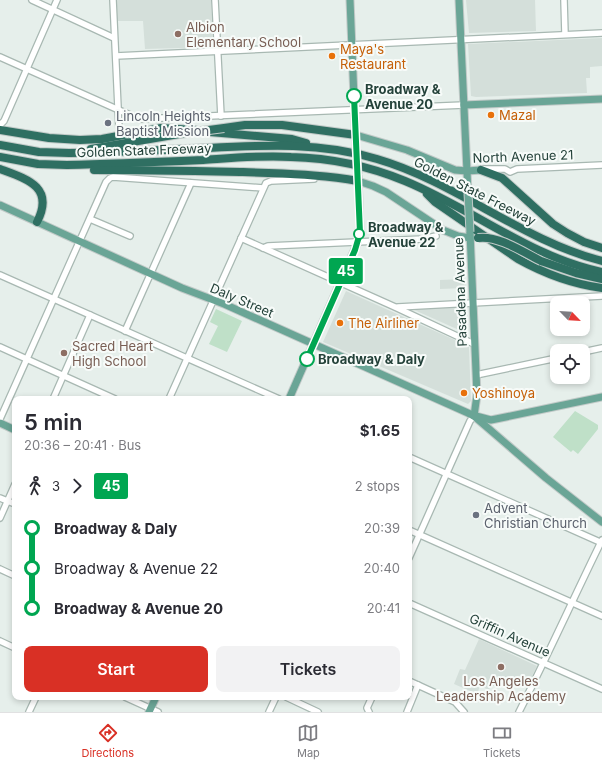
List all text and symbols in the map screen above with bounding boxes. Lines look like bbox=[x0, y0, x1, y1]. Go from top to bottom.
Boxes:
place label: Albion Elementary School bbox=[186, 19, 301, 50]
marker: Albion Elementary School bbox=[173, 29, 183, 39]
place label: Maya's Restaurant bbox=[340, 41, 406, 72]
marker: Maya's Restaurant bbox=[327, 51, 337, 61]
place label: Broadway & Avenue 20 bbox=[365, 81, 441, 112]
marker: Broadway & Avenue 20 bbox=[346, 88, 362, 104]
place label: Mazal bbox=[499, 107, 536, 123]
place label: Lincoln Heights Baptist Mission bbox=[116, 108, 211, 139]
marker: Mazal bbox=[486, 110, 496, 120]
marker: Lincoln Heights Baptist Mission bbox=[103, 118, 113, 128]
street label: Golden State Freeway bbox=[76, 140, 212, 160]
street label: North Avenue 21 bbox=[472, 146, 574, 166]
street label: Golden State Freeway bbox=[411, 153, 539, 229]
place label: Broadway & Avenue 22 bbox=[368, 219, 444, 250]
marker: Broadway & Avenue 22 bbox=[353, 228, 365, 240]
street label: Pasadena Avenue bbox=[450, 237, 470, 347]
line badge: 45 bbox=[328, 258, 364, 284]
text: 45 bbox=[337, 262, 355, 279]
street label: Daly Street bbox=[208, 279, 276, 321]
north arrow bbox=[550, 296, 590, 336]
map controls bbox=[550, 296, 590, 384]
place label: The Airliner bbox=[348, 315, 419, 331]
marker: The Airliner bbox=[335, 318, 345, 328]
place label: Sacred Heart High School bbox=[72, 338, 153, 369]
button: locate bbox=[550, 344, 590, 384]
marker: Sacred Heart High School bbox=[59, 348, 69, 358]
marker: Broadway & Daly bbox=[299, 351, 315, 367]
place label: Broadway & Daly bbox=[318, 351, 425, 367]
place label: Yoshinoya bbox=[472, 385, 535, 401]
marker: Yoshinoya bbox=[459, 388, 469, 398]
text: 5 min bbox=[24, 409, 82, 435]
text: $1.65 bbox=[360, 421, 400, 440]
text: 20:36 – 20:41 · Bus bbox=[24, 437, 141, 453]
icon: walk bbox=[24, 475, 46, 497]
icon: forward bbox=[66, 475, 88, 497]
text: 45 bbox=[102, 477, 120, 494]
text: 3 bbox=[52, 478, 60, 494]
text: 2 stops bbox=[355, 478, 400, 494]
place label: Advent Christian Church bbox=[484, 500, 587, 531]
marker: Advent Christian Church bbox=[471, 510, 481, 520]
text: Broadway & Daly bbox=[54, 519, 177, 538]
text: 20:39 bbox=[364, 520, 400, 536]
text: Broadway & Avenue 22 bbox=[54, 559, 218, 578]
text: 20:40 bbox=[364, 560, 400, 576]
text: Broadway & Avenue 20 bbox=[54, 599, 223, 618]
text: 20:41 bbox=[367, 600, 400, 616]
street label: Griffin Avenue bbox=[467, 610, 553, 660]
button: Start bbox=[24, 646, 208, 692]
button: Tickets bbox=[216, 646, 400, 692]
marker: Los Angeles Leadership Academy bbox=[496, 662, 506, 672]
place label: Los Angeles Leadership Academy bbox=[436, 673, 566, 704]
tab: Directions bbox=[82, 722, 134, 760]
tab: Map bbox=[297, 722, 320, 760]
tab: Tickets bbox=[483, 722, 520, 760]

